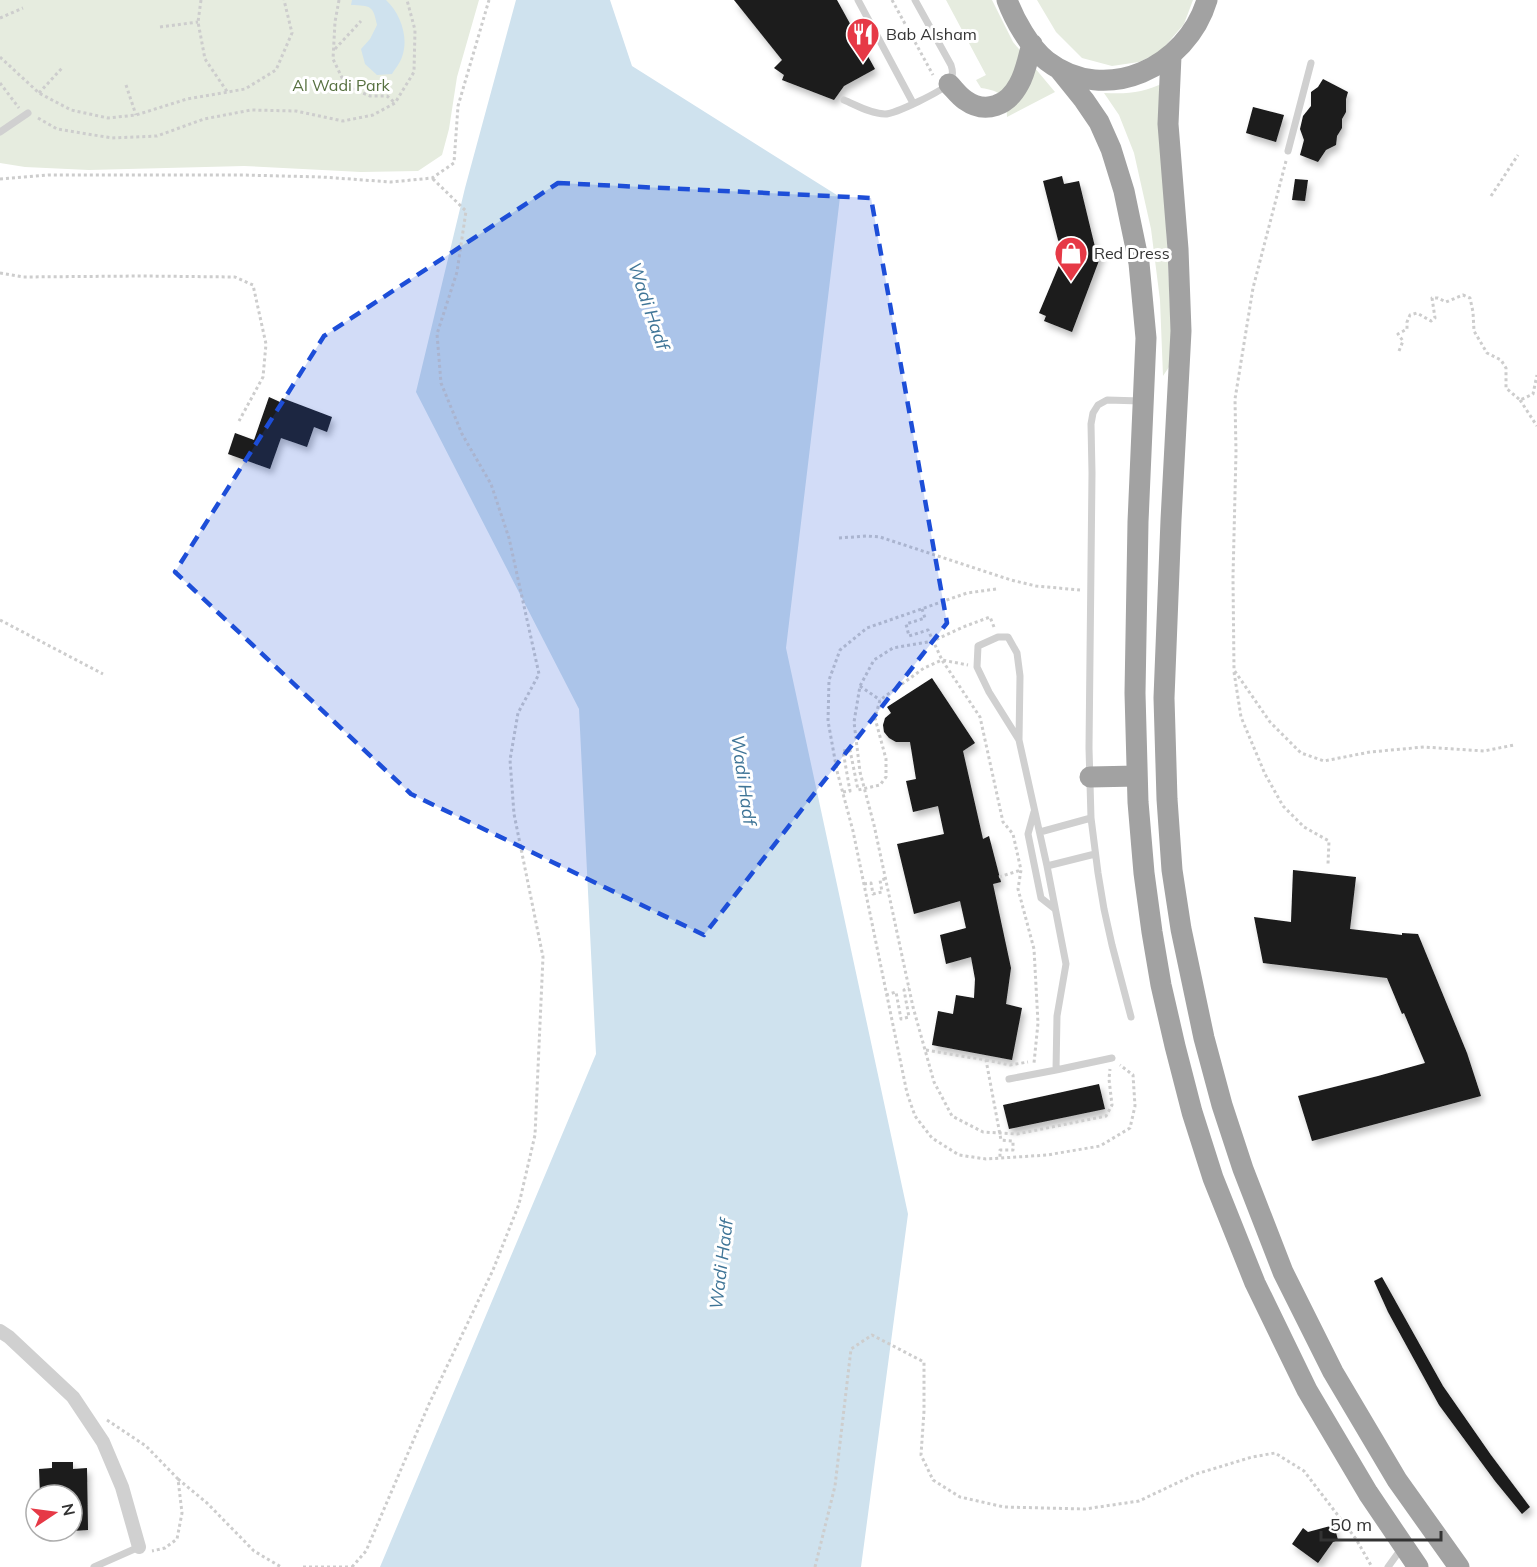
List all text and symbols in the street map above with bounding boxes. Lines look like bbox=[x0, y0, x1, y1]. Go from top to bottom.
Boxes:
restaurant icon: Bab Alsham bbox=[845, 16, 881, 63]
place label: Bab Alsham bbox=[886, 24, 977, 44]
park label: Al Wadi Park bbox=[292, 75, 390, 95]
shop icon: Red Dress bbox=[1053, 235, 1089, 282]
place label: Red Dress bbox=[1094, 243, 1170, 263]
water label: Wadi Hadf bbox=[623, 259, 675, 355]
water label: Wadi Hadf bbox=[726, 733, 762, 829]
water label: Wadi Hadf bbox=[704, 1216, 738, 1311]
north arrow bbox=[24, 1483, 84, 1543]
text: N bbox=[58, 1501, 80, 1518]
scale bar bbox=[1321, 1504, 1441, 1542]
text: 50 m bbox=[1330, 1513, 1372, 1536]

